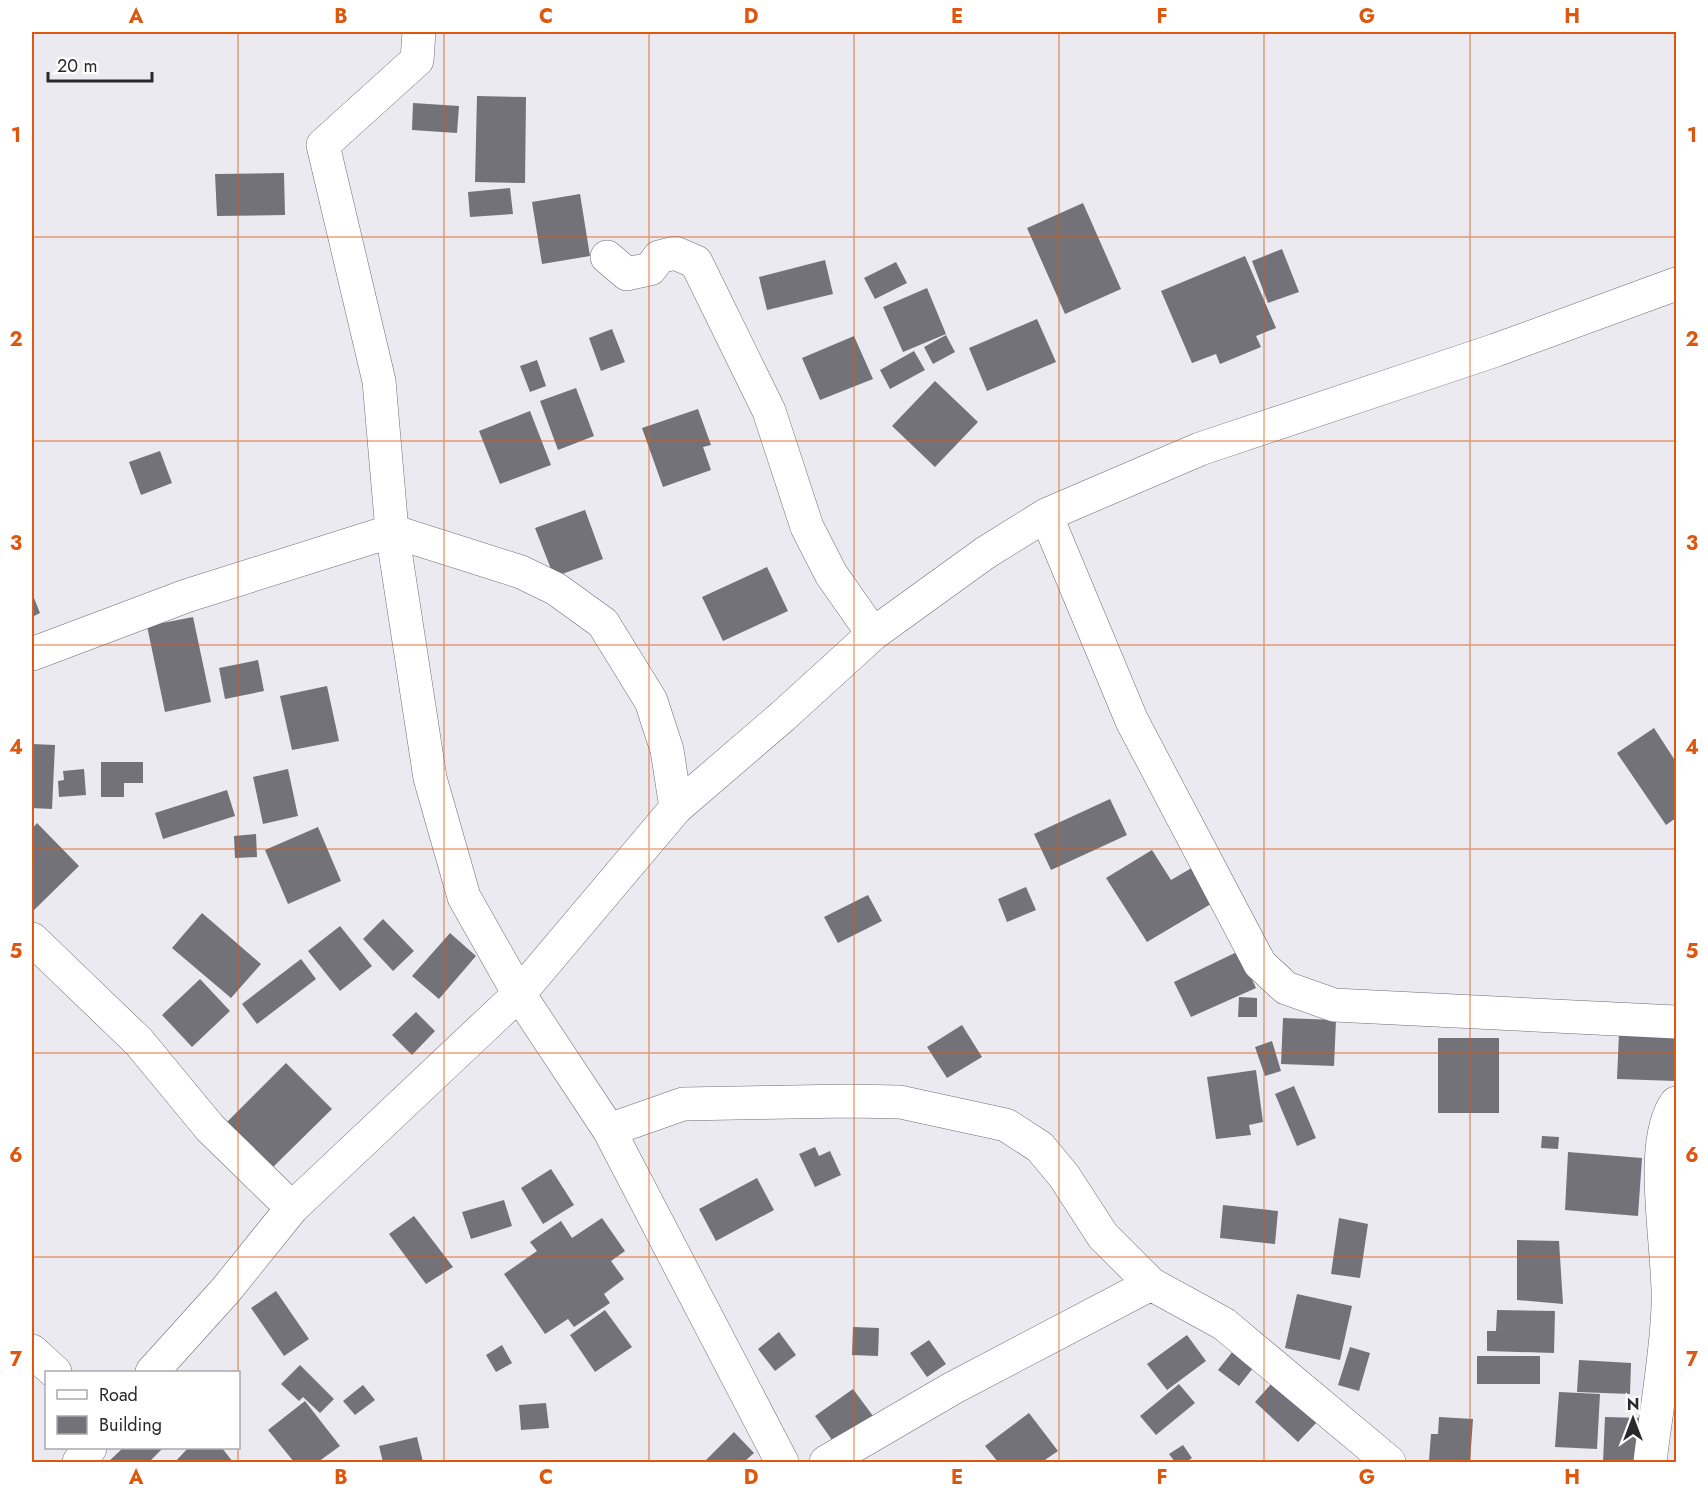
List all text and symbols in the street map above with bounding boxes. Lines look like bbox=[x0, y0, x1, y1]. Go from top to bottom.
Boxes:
text: A bbox=[128, 2, 144, 31]
text: B bbox=[334, 2, 348, 31]
text: C bbox=[539, 2, 553, 31]
text: D bbox=[744, 2, 758, 31]
text: E bbox=[951, 2, 963, 31]
text: F bbox=[1156, 2, 1168, 31]
text: G bbox=[1359, 2, 1375, 31]
text: H bbox=[1564, 2, 1580, 31]
scale bar bbox=[48, 45, 152, 83]
text: 20 m bbox=[57, 53, 97, 79]
text: 1 bbox=[11, 121, 21, 150]
text: 1 bbox=[1687, 121, 1697, 150]
text: 2 bbox=[9, 325, 23, 354]
text: 2 bbox=[1685, 325, 1699, 354]
text: 3 bbox=[10, 529, 22, 558]
text: 3 bbox=[1686, 529, 1698, 558]
text: 4 bbox=[9, 733, 23, 762]
text: 4 bbox=[1685, 733, 1699, 762]
text: 5 bbox=[10, 937, 23, 966]
text: 5 bbox=[1686, 937, 1699, 966]
text: 6 bbox=[9, 1141, 23, 1170]
text: 6 bbox=[1685, 1141, 1699, 1170]
text: 7 bbox=[10, 1345, 23, 1374]
text: 7 bbox=[1686, 1345, 1699, 1374]
legend bbox=[45, 1371, 240, 1449]
text: Road bbox=[99, 1382, 138, 1408]
north arrow bbox=[1603, 1389, 1663, 1449]
text: N bbox=[1627, 1393, 1639, 1416]
text: Building bbox=[99, 1412, 162, 1438]
text: A bbox=[128, 1463, 144, 1492]
text: B bbox=[334, 1463, 348, 1492]
text: C bbox=[539, 1463, 553, 1492]
text: D bbox=[744, 1463, 758, 1492]
text: E bbox=[951, 1463, 963, 1492]
text: F bbox=[1156, 1463, 1168, 1492]
text: G bbox=[1359, 1463, 1375, 1492]
text: H bbox=[1564, 1463, 1580, 1492]

